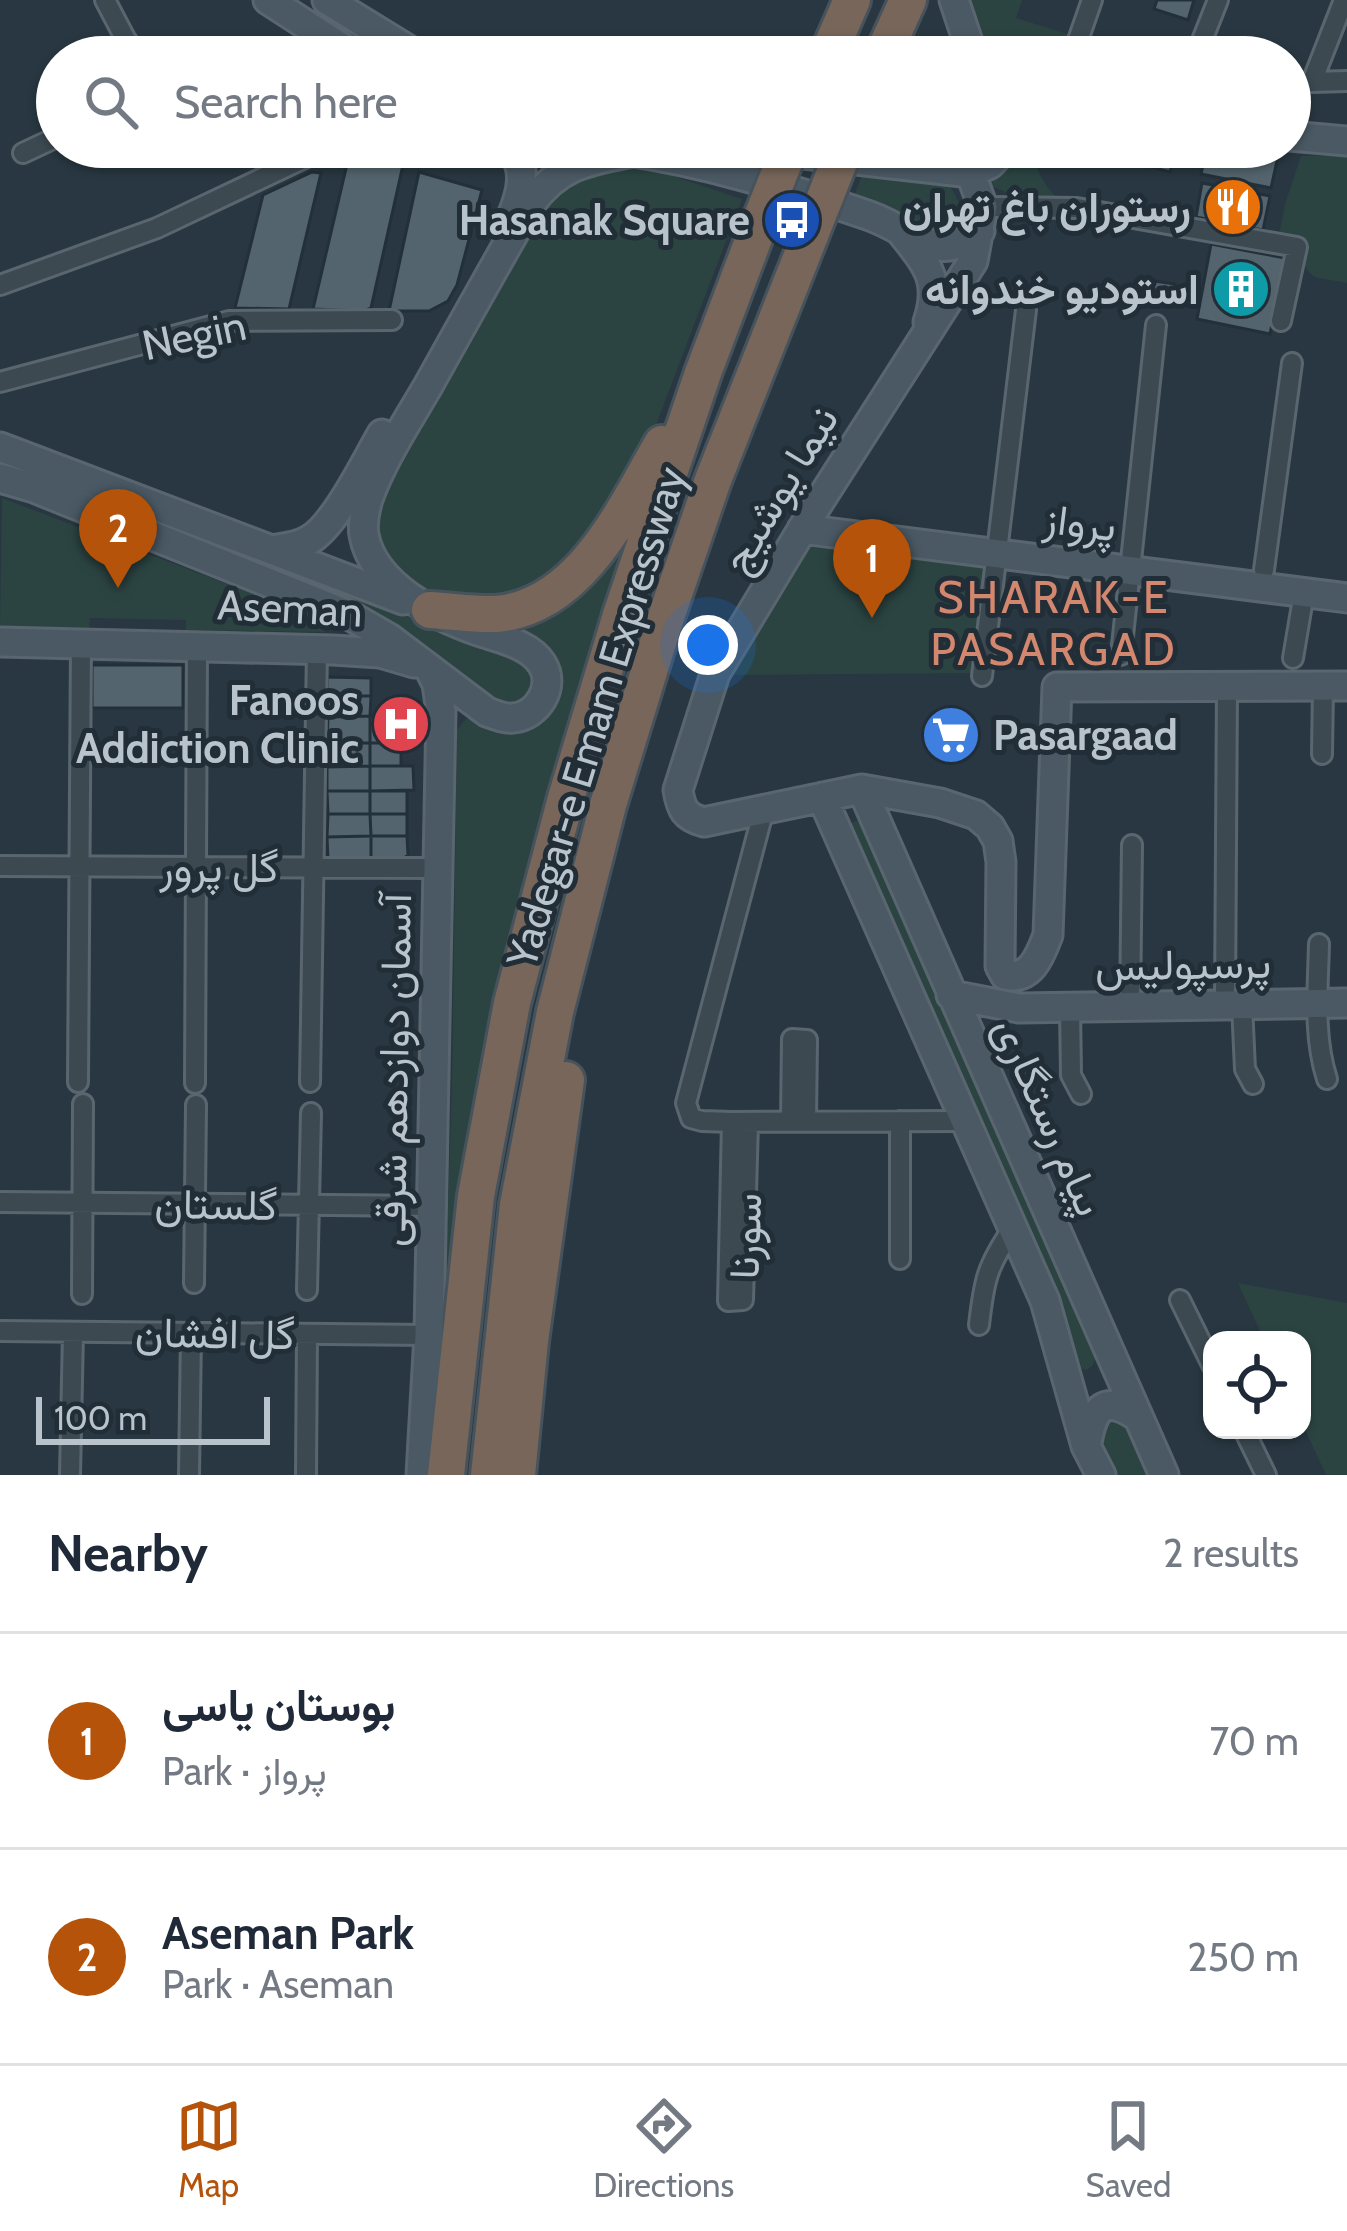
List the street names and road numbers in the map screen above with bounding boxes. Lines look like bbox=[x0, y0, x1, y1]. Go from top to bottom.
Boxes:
street label: Negin bbox=[137, 299, 251, 371]
street label: نیما یوشیج bbox=[709, 396, 852, 583]
street label: Yadegar-e Emam Expressway bbox=[495, 460, 697, 975]
street label: پرواز bbox=[1039, 492, 1119, 555]
street label: Aseman bbox=[216, 578, 364, 638]
street label: گل پرور bbox=[158, 841, 279, 896]
street label: آسمان دوازدهم شرقی bbox=[364, 889, 424, 1247]
street label: پرسپولیس bbox=[1095, 936, 1272, 995]
street label: پیام رستگاری bbox=[980, 1009, 1117, 1225]
street label: گلستان bbox=[154, 1177, 278, 1231]
street label: سورنا bbox=[718, 1192, 773, 1280]
street label: گل افشان bbox=[135, 1306, 295, 1360]

